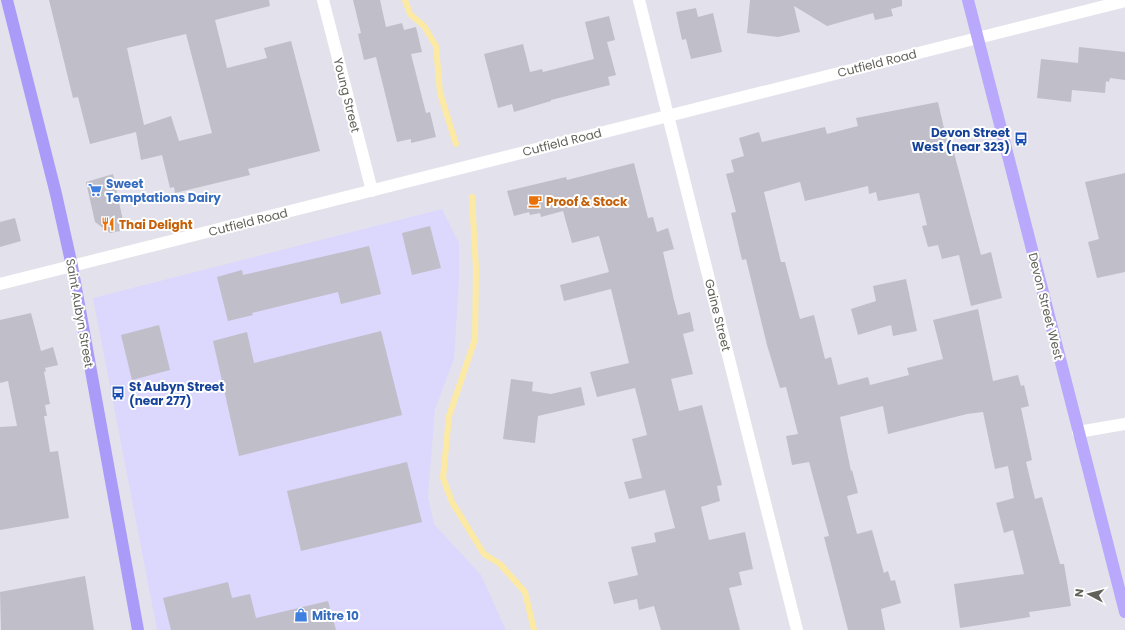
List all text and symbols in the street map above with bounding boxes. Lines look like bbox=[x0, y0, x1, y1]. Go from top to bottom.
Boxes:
street label: Cutfield Road bbox=[836, 45, 918, 81]
street label: Young Street bbox=[329, 56, 365, 134]
street label: Cutfield Road bbox=[521, 124, 603, 160]
place label: Devon Street West (near 323) bbox=[912, 124, 1010, 155]
bus stop icon: Devon Street West (near 323) bbox=[1013, 131, 1029, 147]
place label: Sweet Temptations Dairy bbox=[106, 175, 221, 206]
supermarket icon: Sweet Temptations Dairy bbox=[87, 182, 103, 198]
cafe icon: Proof & Stock bbox=[527, 193, 543, 209]
place label: Proof & Stock bbox=[546, 193, 628, 210]
street label: Cutfield Road bbox=[207, 204, 289, 240]
restaurant icon: Thai Delight bbox=[100, 216, 116, 232]
place label: Thai Delight bbox=[119, 216, 193, 233]
street label: Devon Street West bbox=[1025, 251, 1067, 361]
street label: Saint Aubyn Street bbox=[62, 257, 98, 369]
street label: Gaine Street bbox=[701, 277, 735, 353]
place label: St Aubyn Street (near 277) bbox=[129, 378, 224, 409]
bus stop icon: St Aubyn Street (near 277) bbox=[110, 385, 126, 401]
north arrow bbox=[1069, 574, 1109, 614]
text: N bbox=[1071, 588, 1088, 598]
shop icon: Mitre 10 bbox=[293, 607, 309, 623]
place label: Mitre 10 bbox=[312, 607, 359, 624]

